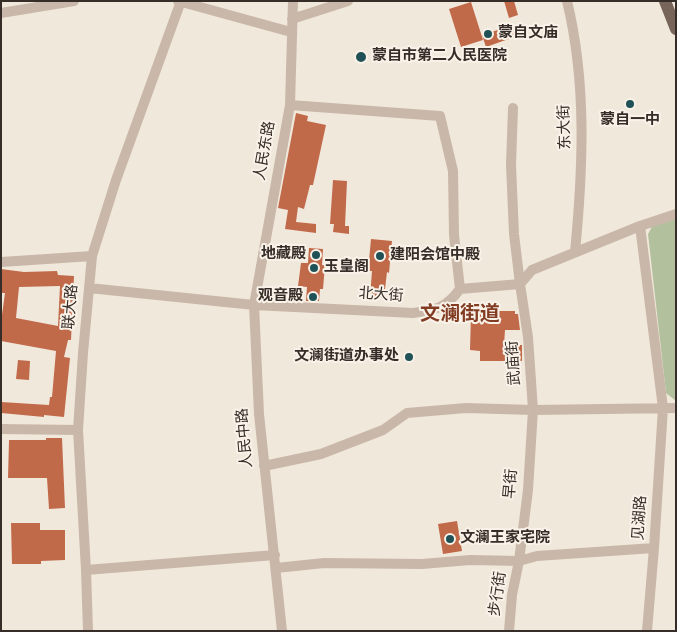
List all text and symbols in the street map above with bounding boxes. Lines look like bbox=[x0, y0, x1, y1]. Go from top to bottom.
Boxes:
place label: 蒙自文庙 bbox=[498, 25, 558, 43]
marker: 蒙自文庙 bbox=[482, 28, 494, 40]
place label: 蒙自市第二人民医院 bbox=[372, 48, 507, 66]
marker: 蒙自市第二人民医院 bbox=[354, 50, 368, 64]
marker: 蒙自一中 bbox=[624, 98, 636, 110]
street label: 东大街 bbox=[556, 104, 576, 150]
place label: 蒙自一中 bbox=[600, 112, 660, 130]
street label: 人民东路 bbox=[252, 120, 280, 182]
place label: 地藏殿 bbox=[261, 246, 306, 264]
place label: 建阳会馆中殿 bbox=[390, 247, 480, 265]
marker: 地藏殿 bbox=[310, 249, 322, 261]
marker: 建阳会馆中殿 bbox=[374, 250, 386, 262]
place label: 玉皇阁 bbox=[324, 259, 369, 277]
marker: 玉皇阁 bbox=[308, 262, 320, 274]
street label: 联大路 bbox=[61, 284, 83, 330]
street label: 北大街 bbox=[358, 285, 404, 307]
place label: 观音殿 bbox=[258, 288, 303, 306]
marker: 观音殿 bbox=[307, 291, 319, 303]
district label: 文澜街道 bbox=[420, 304, 500, 328]
street label: 武庙街 bbox=[504, 340, 526, 386]
place label: 文澜街道办事处 bbox=[294, 348, 399, 366]
marker: 文澜街道办事处 bbox=[403, 351, 415, 363]
street label: 人民中路 bbox=[234, 407, 258, 469]
street label: 早街 bbox=[502, 468, 522, 500]
street label: 见湖路 bbox=[630, 495, 652, 541]
place label: 文澜王家宅院 bbox=[460, 530, 550, 548]
marker: 文澜王家宅院 bbox=[444, 533, 456, 545]
street label: 步行街 bbox=[487, 570, 511, 618]

